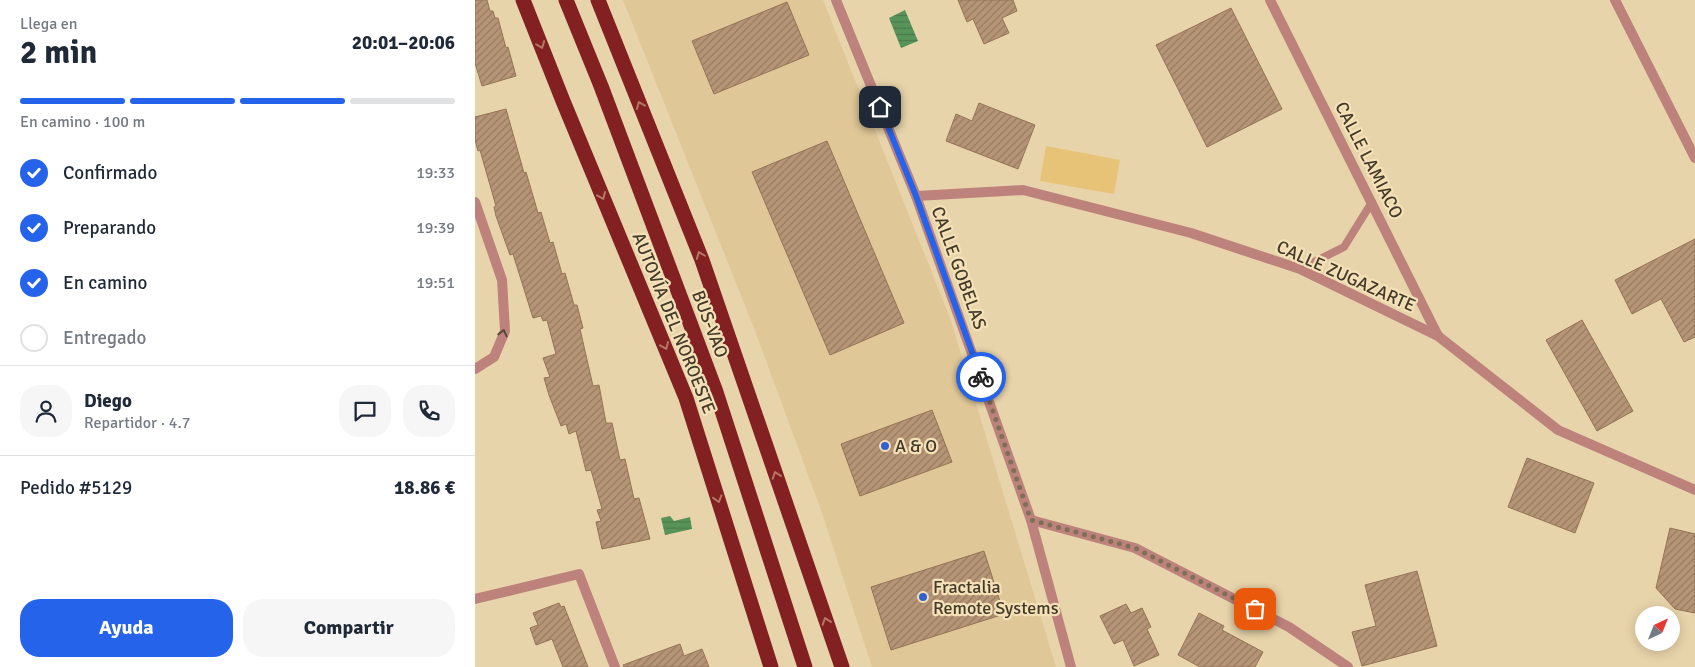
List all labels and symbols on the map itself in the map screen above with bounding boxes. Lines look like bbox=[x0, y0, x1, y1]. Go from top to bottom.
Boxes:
one-way arrow bbox=[535, 41, 545, 49]
pin bbox=[859, 86, 901, 128]
street label: CALLE LAMIACO bbox=[1330, 98, 1408, 222]
one-way arrow bbox=[636, 101, 646, 109]
one-way arrow bbox=[596, 191, 607, 200]
street label: CALLE GOBELAS bbox=[927, 204, 991, 332]
street label: AUTOVÍA DEL NOROESTE bbox=[628, 229, 720, 417]
street label: CALLE ZUGAZARTE bbox=[1273, 235, 1419, 317]
one-way arrow bbox=[696, 252, 706, 260]
street label: BUS-VAO bbox=[687, 287, 733, 361]
one-way arrow bbox=[497, 329, 508, 337]
one-way arrow bbox=[658, 341, 669, 350]
courier bbox=[956, 352, 1006, 402]
place label: A & O bbox=[895, 435, 937, 457]
marker: A & O bbox=[879, 440, 891, 452]
one-way arrow bbox=[772, 471, 782, 480]
one-way arrow bbox=[713, 495, 723, 503]
place label: Fractalia Remote Systems bbox=[933, 576, 1059, 619]
pin bbox=[1234, 588, 1276, 630]
marker: Fractalia Remote Systems bbox=[917, 591, 929, 603]
north arrow bbox=[1635, 606, 1680, 651]
one-way arrow bbox=[822, 617, 832, 626]

